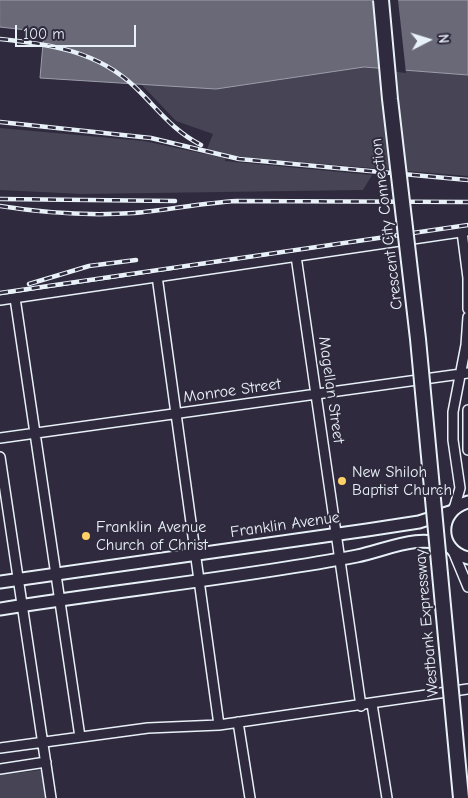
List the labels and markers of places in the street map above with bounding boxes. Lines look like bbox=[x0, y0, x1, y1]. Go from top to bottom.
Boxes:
place label: New Shiloh Baptist Church bbox=[352, 462, 452, 500]
marker: New Shiloh Baptist Church bbox=[336, 475, 348, 487]
place label: Franklin Avenue Church of Christ bbox=[96, 517, 208, 555]
marker: Franklin Avenue Church of Christ bbox=[80, 530, 92, 542]

